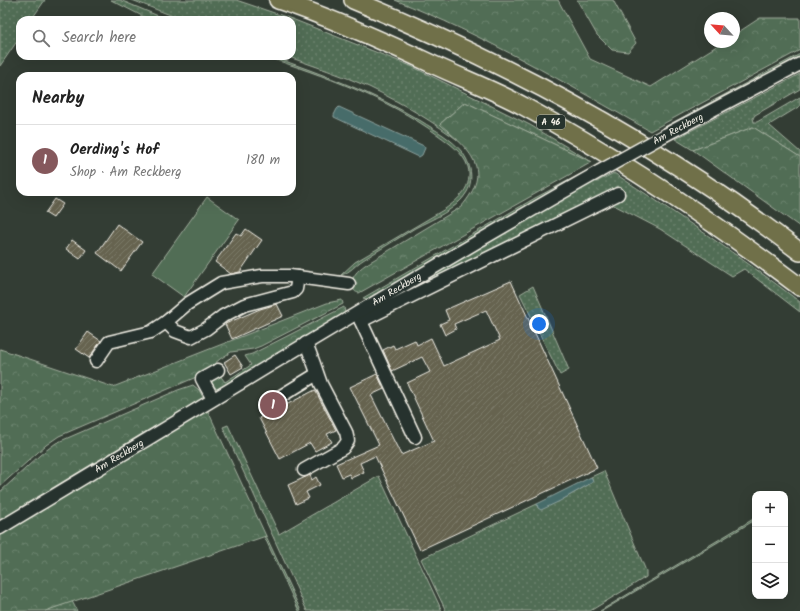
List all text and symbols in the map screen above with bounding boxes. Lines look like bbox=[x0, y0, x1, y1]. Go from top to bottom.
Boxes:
north arrow bbox=[704, 12, 740, 48]
search box bbox=[16, 16, 296, 60]
text: Search here bbox=[62, 26, 136, 50]
icon: search bbox=[30, 27, 52, 49]
text: Nearby bbox=[32, 85, 84, 112]
street label: Am Reckberg bbox=[650, 109, 706, 149]
road number: A 46 bbox=[537, 115, 565, 129]
text: Oerding's Hof bbox=[70, 138, 159, 162]
text: 1 bbox=[43, 150, 47, 171]
text: 180 m bbox=[246, 150, 280, 171]
text: Shop · Am Reckberg bbox=[70, 162, 181, 183]
street label: Am Reckberg bbox=[369, 268, 425, 310]
your location bbox=[529, 314, 549, 334]
pin: 1 bbox=[260, 390, 286, 420]
street label: Am Reckberg bbox=[91, 435, 147, 477]
map controls bbox=[752, 491, 788, 599]
button: + bbox=[752, 491, 788, 527]
button: − bbox=[752, 527, 788, 563]
button: layers bbox=[752, 563, 788, 599]

